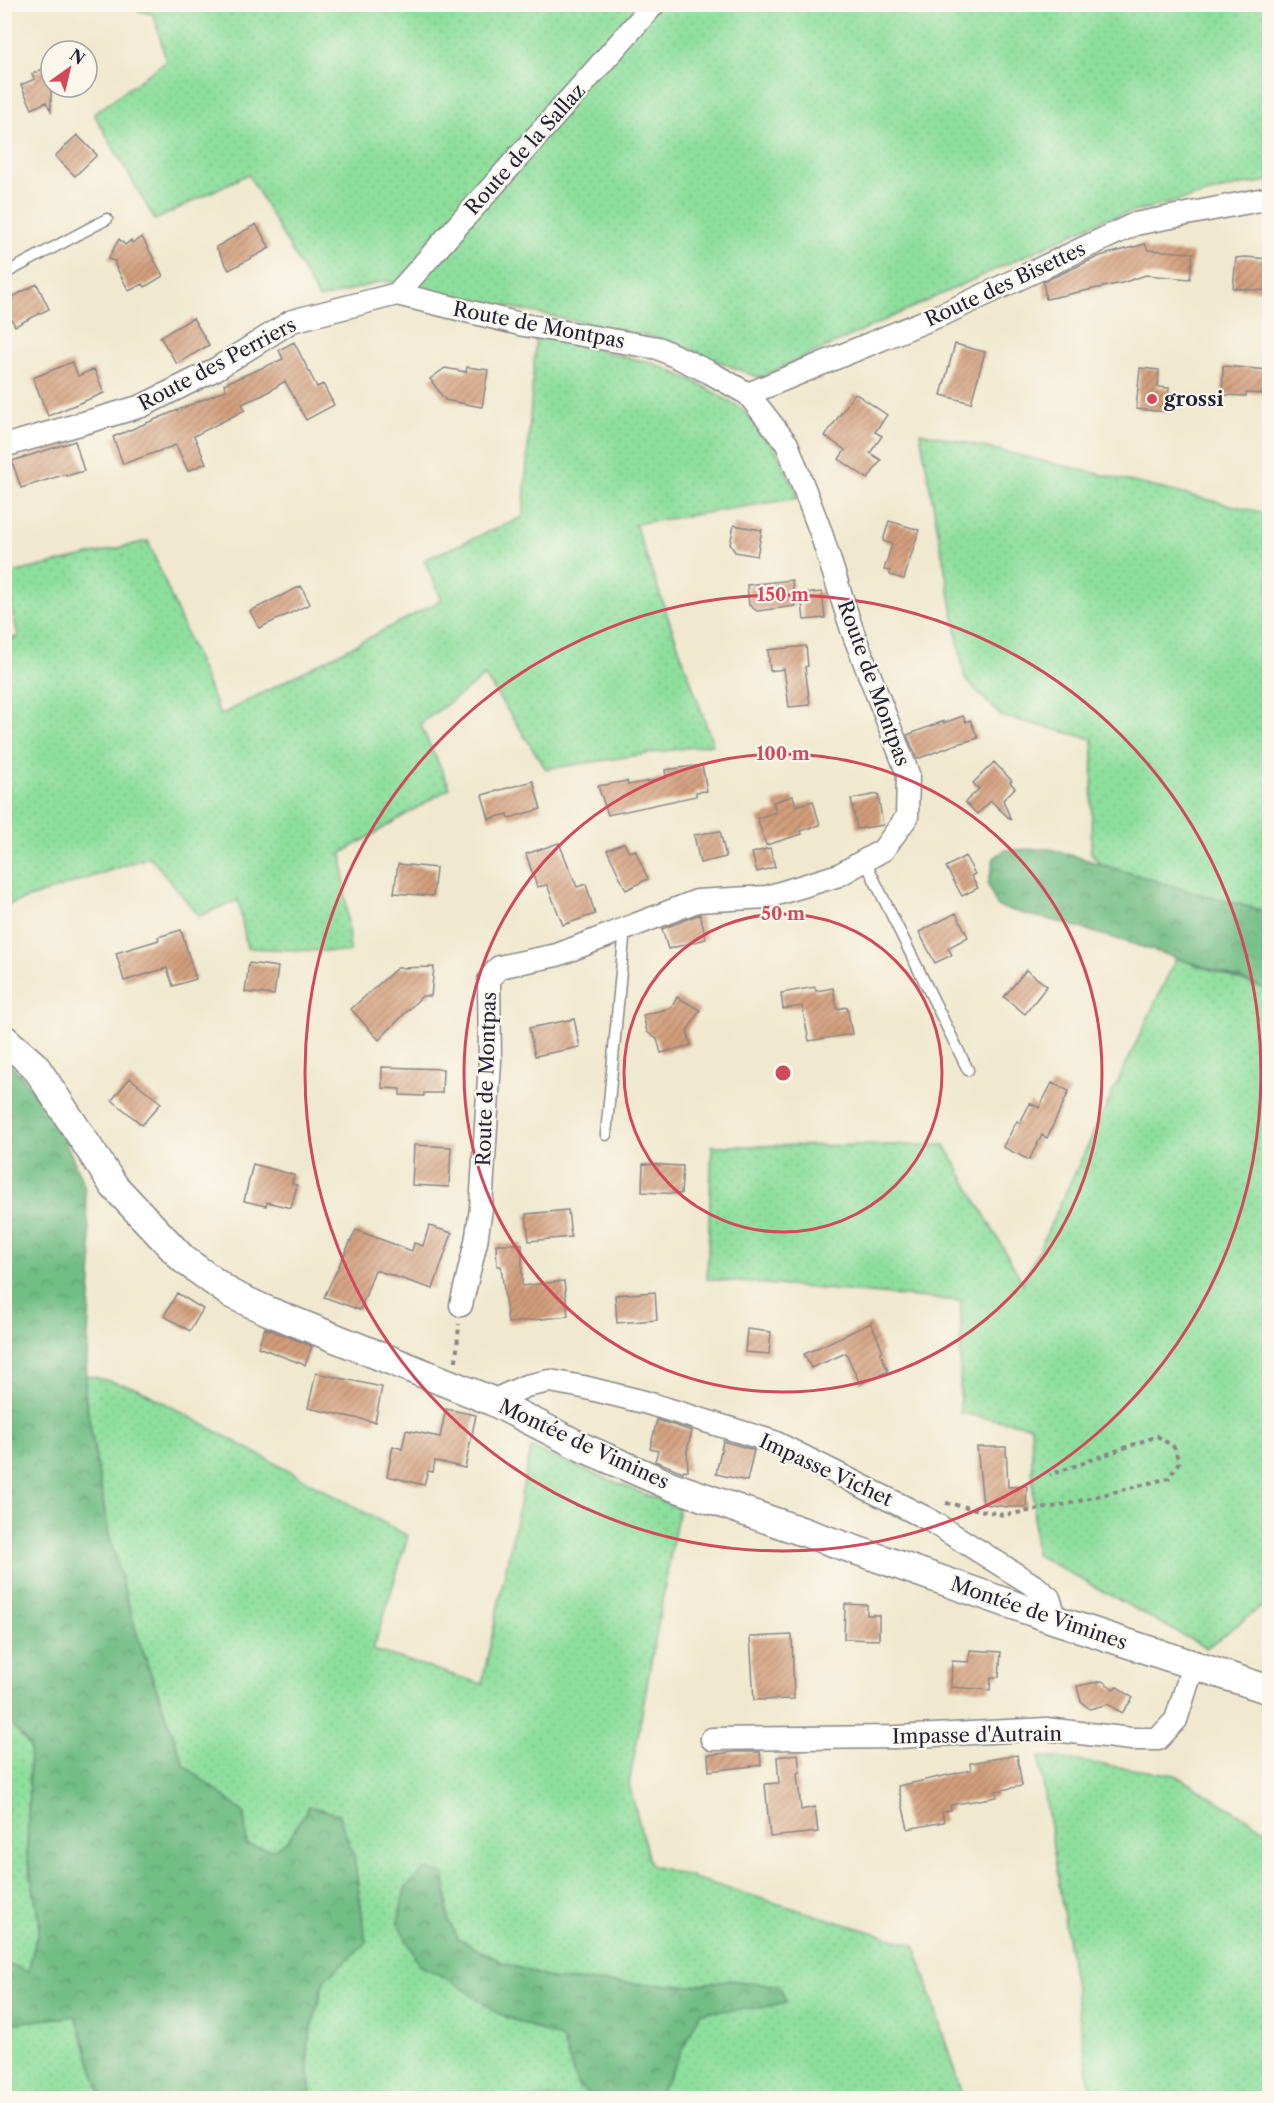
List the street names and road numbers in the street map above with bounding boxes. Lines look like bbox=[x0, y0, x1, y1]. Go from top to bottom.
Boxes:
street label: Route de la Sallaz bbox=[460, 78, 590, 220]
street label: Route des Bisettes bbox=[921, 236, 1089, 332]
street label: Route de Montpas bbox=[451, 297, 627, 353]
street label: Route des Perriers bbox=[134, 312, 300, 416]
street label: Route de Montpas bbox=[833, 597, 915, 769]
street label: Route de Montpas bbox=[471, 991, 501, 1167]
street label: Montée de Vimines bbox=[495, 1394, 673, 1494]
street label: Impasse Vichet bbox=[756, 1429, 896, 1511]
street label: Montée de Vimines bbox=[948, 1572, 1130, 1654]
street label: Impasse d'Autrain bbox=[892, 1722, 1063, 1748]

